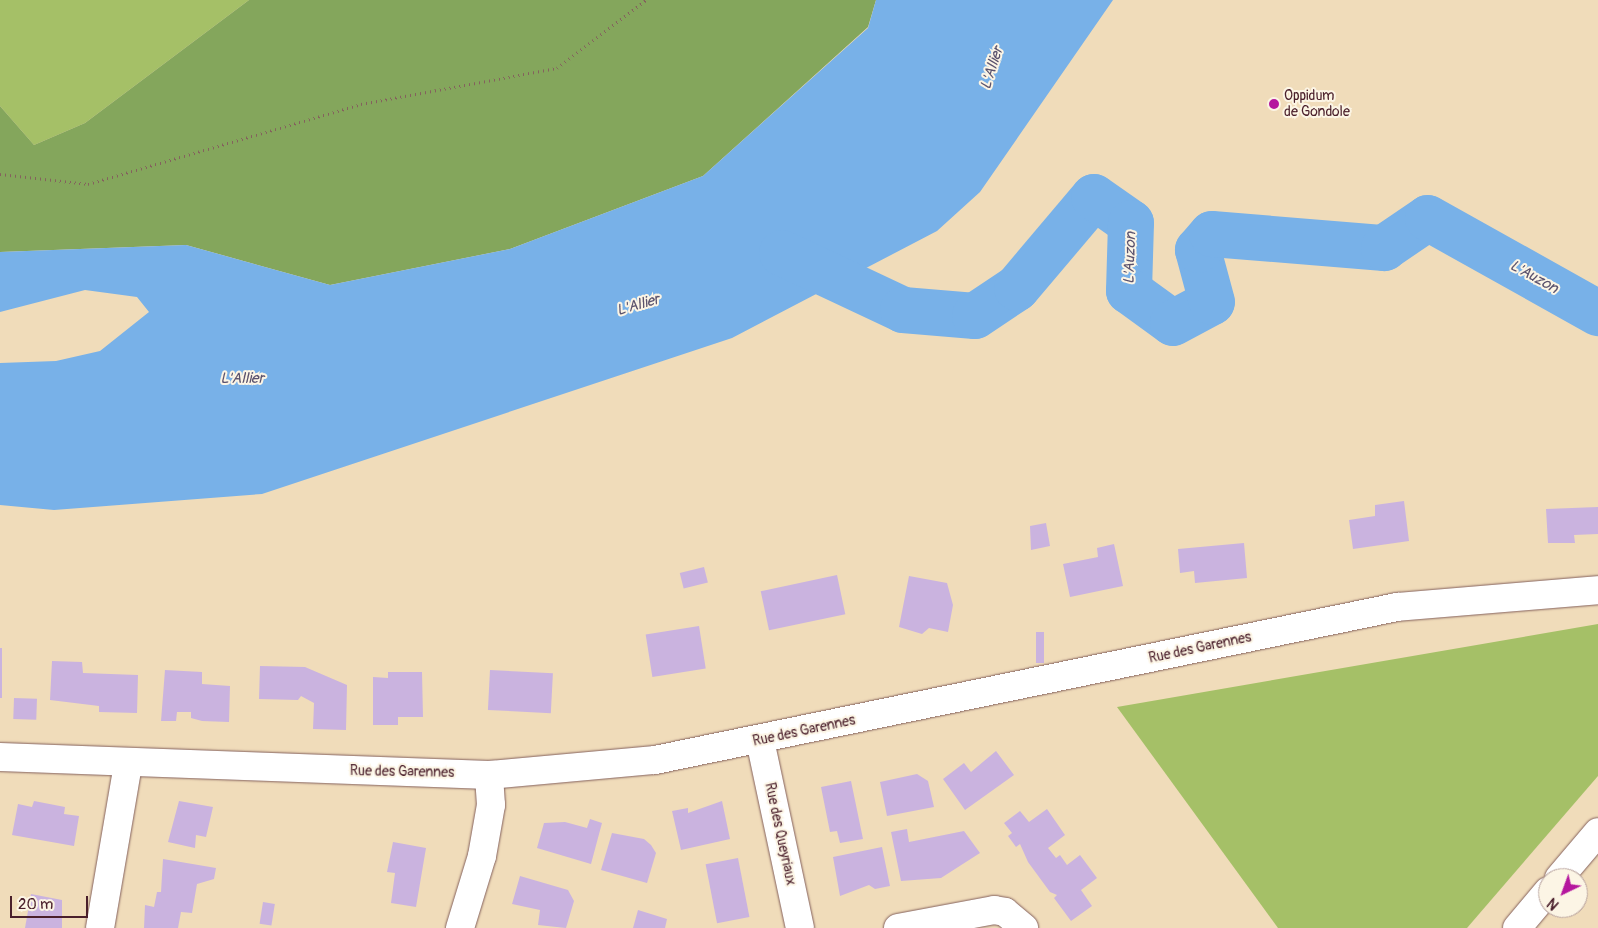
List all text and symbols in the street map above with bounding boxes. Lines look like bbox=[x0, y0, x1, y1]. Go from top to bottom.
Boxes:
water label: L'Allier bbox=[977, 44, 1007, 92]
place label: Oppidum de Gondole bbox=[1284, 88, 1350, 120]
marker: Oppidum de Gondole bbox=[1268, 98, 1280, 110]
water label: L'Auzon bbox=[1120, 232, 1140, 284]
water label: L'Auzon bbox=[1507, 256, 1561, 298]
water label: L'Allier bbox=[615, 290, 661, 320]
water label: L'Allier bbox=[220, 370, 264, 388]
street label: Rue des Garennes bbox=[1147, 629, 1253, 667]
street label: Rue des Garennes bbox=[751, 712, 857, 750]
street label: Rue des Garennes bbox=[350, 763, 454, 781]
street label: Rue des Queyriaux bbox=[761, 781, 799, 887]
north arrow bbox=[1538, 868, 1588, 918]
scale bar bbox=[12, 886, 90, 918]
text: N bbox=[1544, 894, 1563, 913]
text: 20 m bbox=[18, 895, 53, 914]

